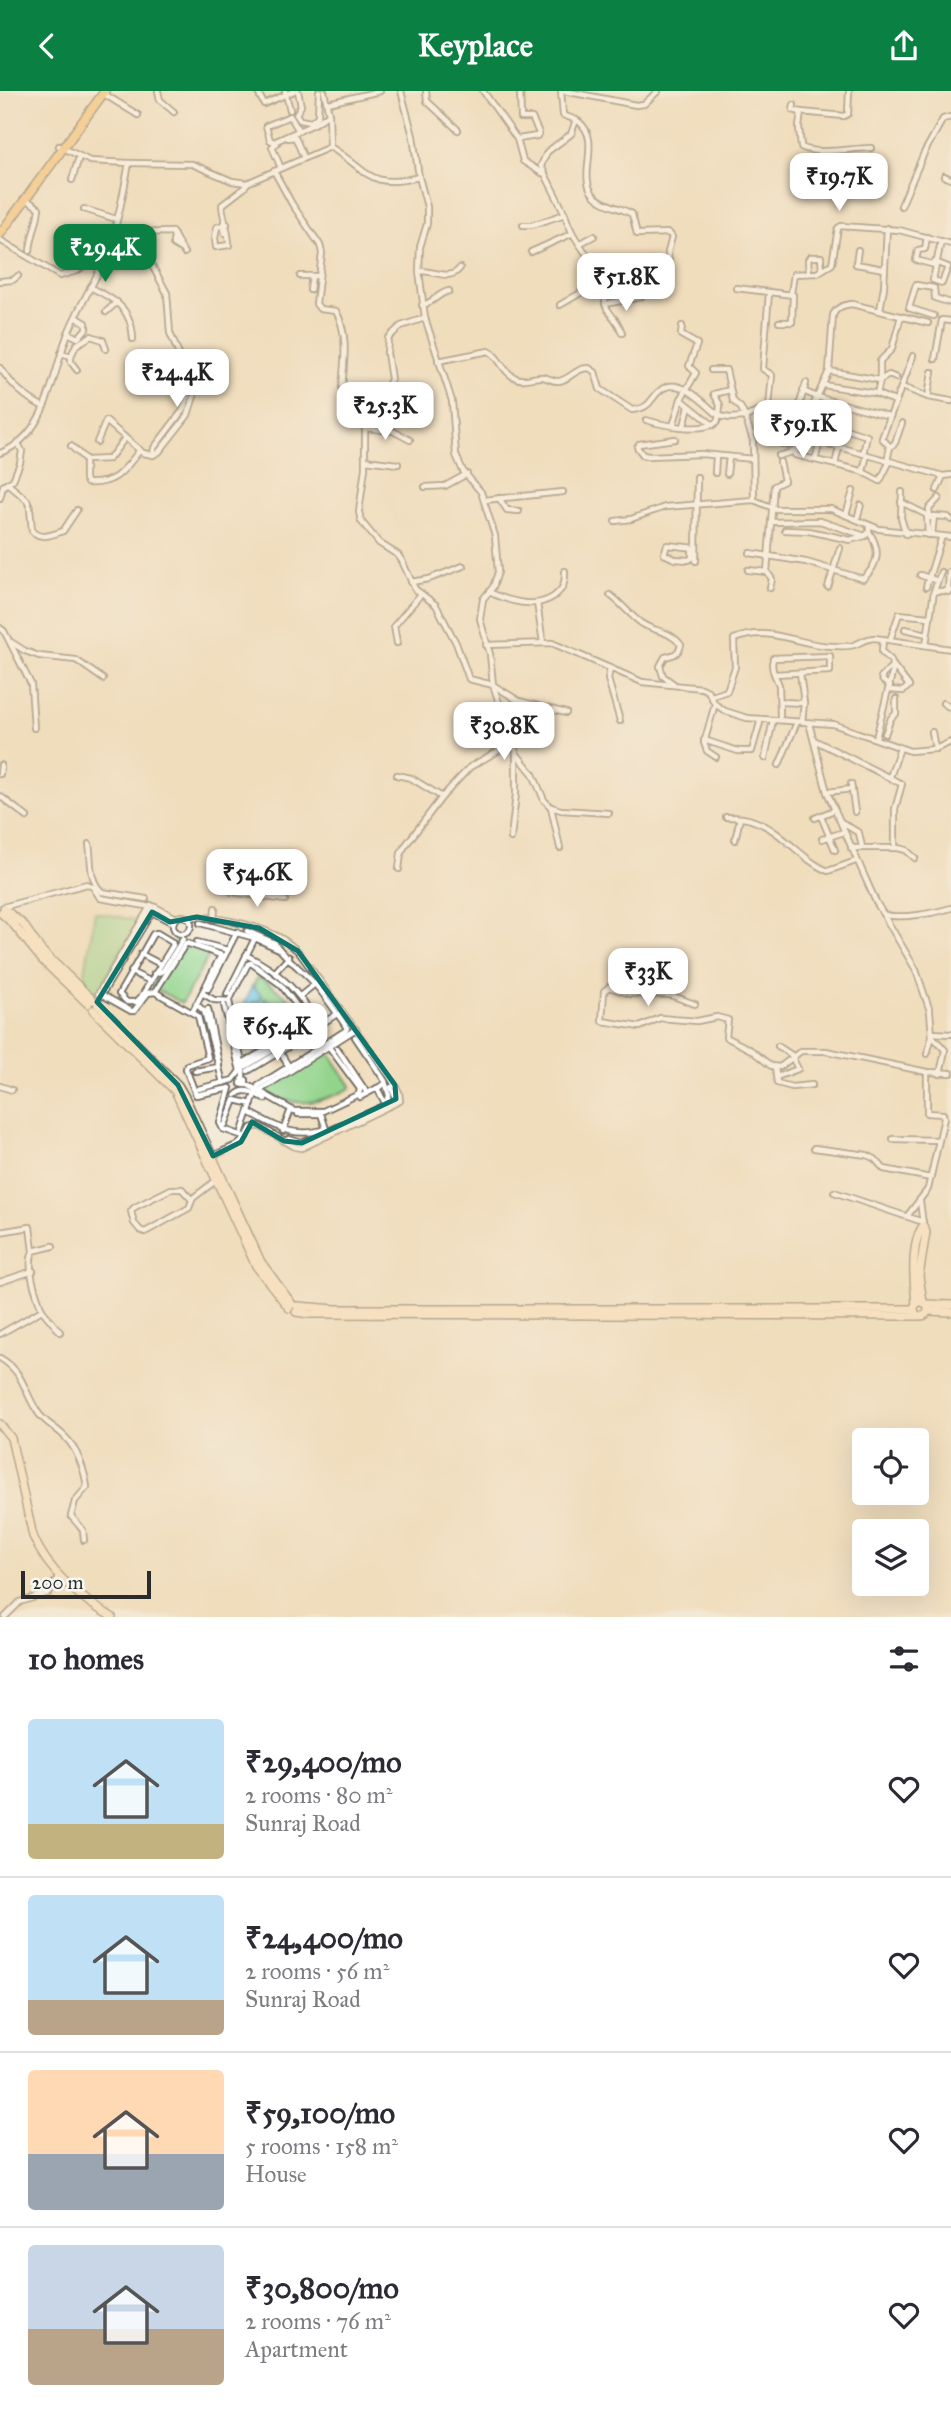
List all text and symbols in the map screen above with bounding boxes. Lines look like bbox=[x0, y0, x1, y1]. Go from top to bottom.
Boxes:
text: Keyplace bbox=[418, 26, 533, 65]
icon: back bbox=[28, 27, 66, 65]
icon: share bbox=[885, 27, 923, 65]
pin: ₹19.7K bbox=[782, 153, 896, 213]
text: ₹19.7K bbox=[806, 162, 872, 190]
pin: ₹29.4K bbox=[48, 225, 162, 284]
text: ₹29.4K bbox=[70, 233, 140, 261]
pin: ₹51.8K bbox=[569, 253, 683, 313]
text: ₹51.8K bbox=[593, 262, 659, 290]
pin: ₹24.4K bbox=[120, 349, 234, 409]
text: ₹24.4K bbox=[141, 358, 213, 386]
pin: ₹25.3K bbox=[328, 383, 442, 442]
text: ₹25.3K bbox=[353, 391, 417, 419]
pin: ₹59.1K bbox=[746, 401, 860, 460]
text: ₹59.1K bbox=[770, 409, 836, 437]
pin: ₹30.8K bbox=[447, 703, 561, 762]
text: ₹30.8K bbox=[469, 711, 539, 739]
pin: ₹54.6K bbox=[200, 849, 314, 909]
text: ₹54.6K bbox=[222, 858, 292, 886]
pin: ₹33K bbox=[607, 949, 689, 1008]
text: ₹33K bbox=[624, 957, 672, 985]
pin: ₹65.4K bbox=[220, 1003, 334, 1063]
text: ₹65.4K bbox=[242, 1012, 312, 1040]
map controls bbox=[852, 1428, 929, 1596]
button: locate bbox=[852, 1428, 929, 1505]
button: layers bbox=[852, 1519, 929, 1596]
scale bar bbox=[21, 1568, 150, 1600]
text: 200 m bbox=[32, 1571, 84, 1594]
icon: filters bbox=[885, 1640, 923, 1678]
text: 10 homes bbox=[28, 1641, 144, 1677]
text: ₹29,400/mo bbox=[245, 1744, 402, 1780]
icon: home bbox=[84, 1747, 168, 1831]
icon: heart bbox=[885, 1770, 923, 1808]
text: 2 rooms · 80 m² bbox=[245, 1781, 392, 1809]
text: Sunraj Road bbox=[245, 1809, 361, 1837]
text: ₹24,400/mo bbox=[245, 1920, 403, 1956]
icon: home bbox=[84, 1923, 168, 2007]
icon: heart bbox=[885, 1946, 923, 1984]
text: 2 rooms · 56 m² bbox=[245, 1957, 389, 1985]
text: Sunraj Road bbox=[245, 1985, 361, 2013]
text: ₹59,100/mo bbox=[245, 2095, 395, 2131]
icon: home bbox=[84, 2098, 168, 2182]
icon: heart bbox=[885, 2121, 923, 2159]
text: 5 rooms · 158 m² bbox=[245, 2132, 398, 2160]
text: House bbox=[245, 2160, 307, 2188]
text: ₹30,800/mo bbox=[245, 2270, 399, 2306]
icon: home bbox=[84, 2273, 168, 2357]
icon: heart bbox=[885, 2296, 923, 2334]
text: 2 rooms · 76 m² bbox=[245, 2307, 391, 2335]
text: Apartment bbox=[245, 2335, 348, 2363]

